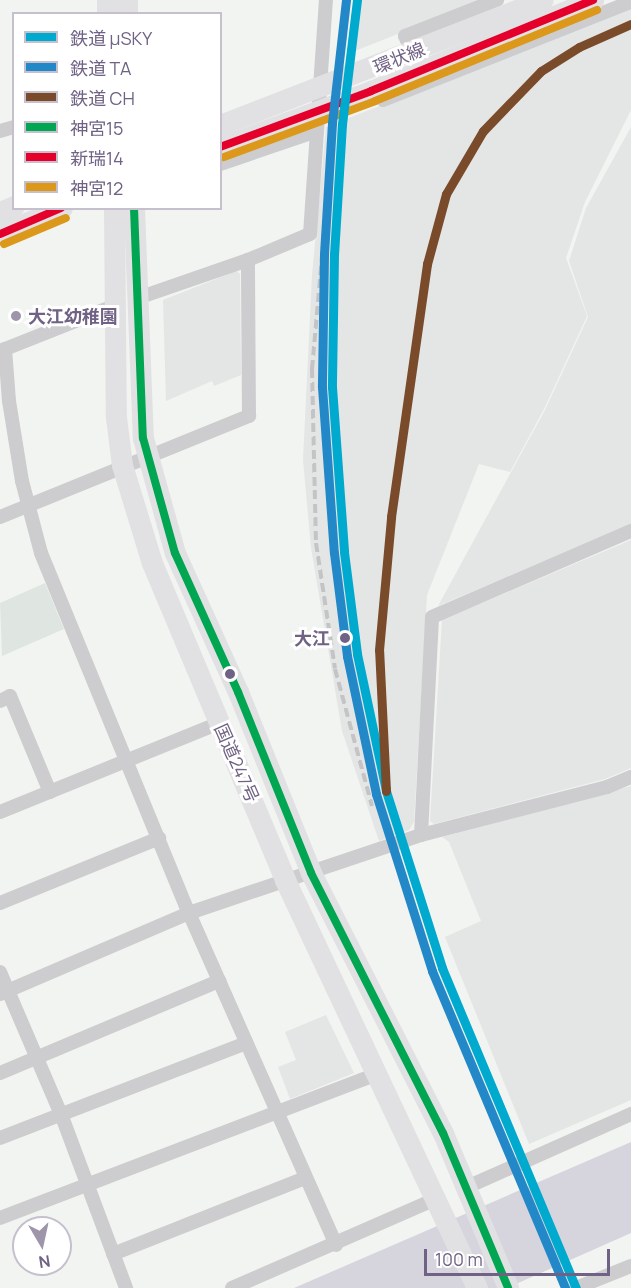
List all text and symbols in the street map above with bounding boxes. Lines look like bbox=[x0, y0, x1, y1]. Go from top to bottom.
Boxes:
legend bbox=[12, 12, 222, 210]
text: 鉄道 μSKY bbox=[70, 26, 152, 50]
street label: 環状線 bbox=[370, 38, 428, 78]
text: 鉄道 TA bbox=[70, 56, 131, 80]
text: 鉄道 CH bbox=[70, 86, 135, 110]
text: 神宮15 bbox=[70, 116, 123, 140]
text: 新瑞14 bbox=[70, 146, 124, 170]
text: 神宮12 bbox=[70, 176, 123, 200]
place label: 大江幼稚園 bbox=[28, 305, 118, 327]
marker: 大江幼稚園 bbox=[9, 309, 23, 323]
place label: 大江 bbox=[294, 627, 330, 649]
marker: 大江 bbox=[335, 628, 355, 648]
unlabelled marker bbox=[224, 668, 236, 680]
street label: 国道247号 bbox=[210, 720, 264, 806]
north arrow bbox=[12, 1216, 72, 1276]
scale bar bbox=[427, 1237, 613, 1275]
text: 100 m bbox=[435, 1247, 483, 1271]
text: N bbox=[37, 1250, 52, 1274]

